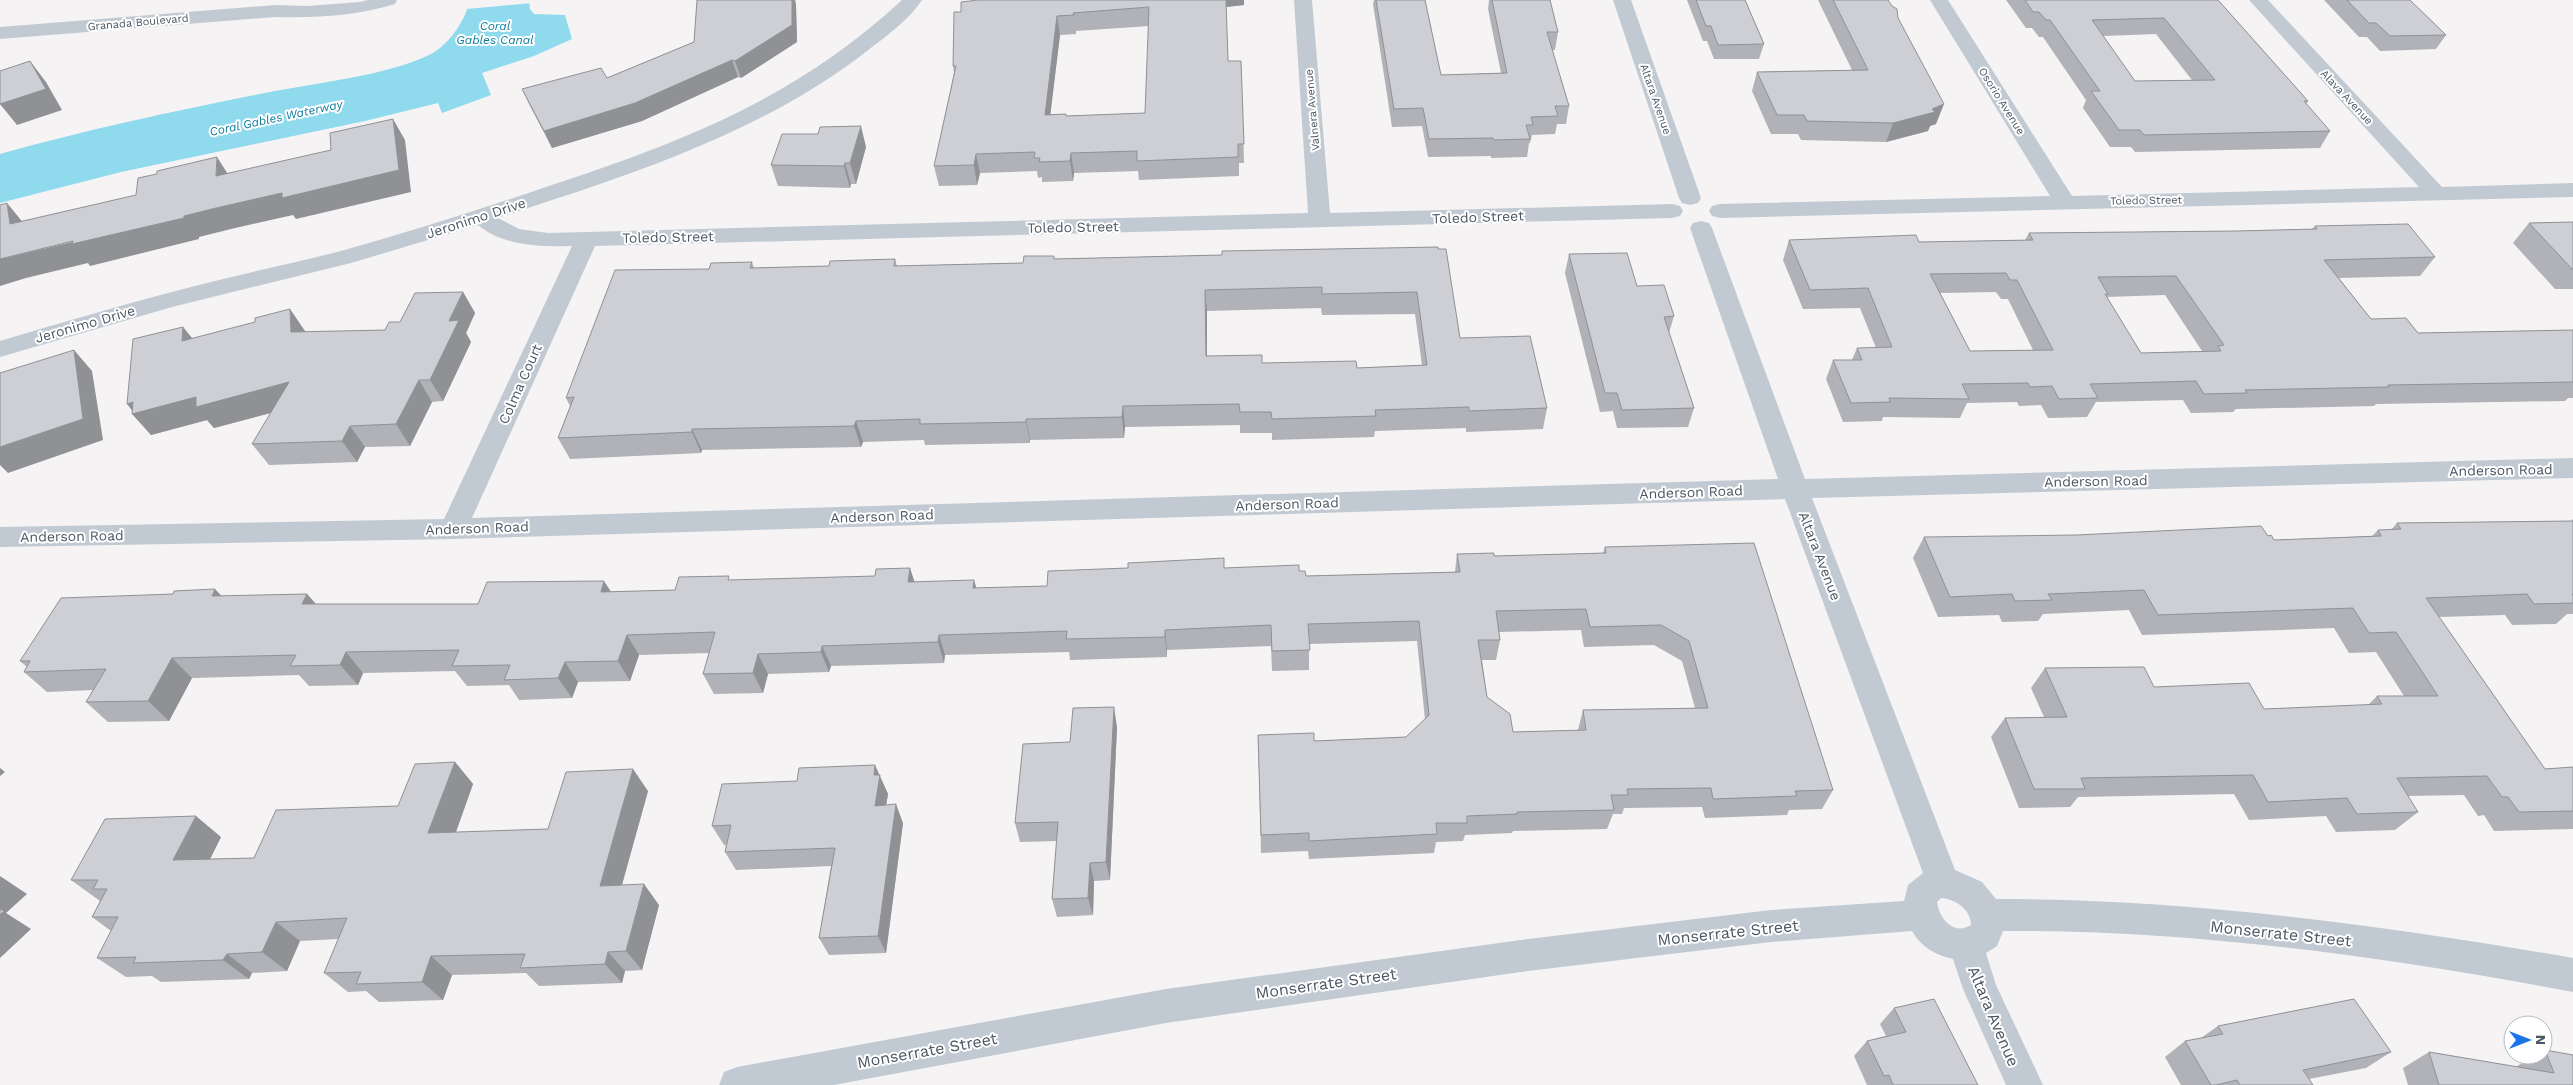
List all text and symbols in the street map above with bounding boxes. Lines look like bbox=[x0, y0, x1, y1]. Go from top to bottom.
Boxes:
street label: Granada Boulevard bbox=[87, 12, 189, 33]
water label: Coral Gables Canal bbox=[456, 19, 534, 47]
street label: Altara Avenue bbox=[1637, 62, 1674, 136]
street label: Osorio Avenue bbox=[1976, 65, 2027, 137]
street label: Alava Avenue bbox=[2318, 67, 2375, 128]
street label: Valnera Avenue bbox=[1302, 69, 1323, 151]
water label: Coral Gables Waterway bbox=[208, 97, 345, 139]
street label: Toledo Street bbox=[2110, 193, 2183, 208]
street label: Jeronimo Drive bbox=[424, 194, 528, 242]
street label: Toledo Street bbox=[1432, 207, 1524, 227]
street label: Toledo Street bbox=[1027, 218, 1119, 236]
street label: Toledo Street bbox=[622, 228, 714, 246]
street label: Jeronimo Drive bbox=[33, 302, 137, 346]
street label: Colma Court bbox=[495, 341, 545, 426]
street label: Anderson Road bbox=[2449, 461, 2553, 479]
street label: Anderson Road bbox=[2044, 472, 2148, 490]
street label: Anderson Road bbox=[1639, 482, 1743, 502]
street label: Anderson Road bbox=[1235, 494, 1339, 514]
street label: Anderson Road bbox=[830, 506, 934, 526]
street label: Altara Avenue bbox=[1796, 509, 1844, 603]
street label: Anderson Road bbox=[425, 518, 529, 538]
street label: Anderson Road bbox=[20, 527, 124, 545]
street label: Monserrate Street bbox=[1657, 916, 1800, 949]
street label: Monserrate Street bbox=[2209, 917, 2353, 950]
street label: Altara Avenue bbox=[1964, 963, 2023, 1069]
street label: Monserrate Street bbox=[1255, 964, 1398, 1003]
north arrow bbox=[2503, 1015, 2553, 1065]
street label: Monserrate Street bbox=[856, 1029, 999, 1072]
text: N bbox=[2533, 1035, 2549, 1045]

